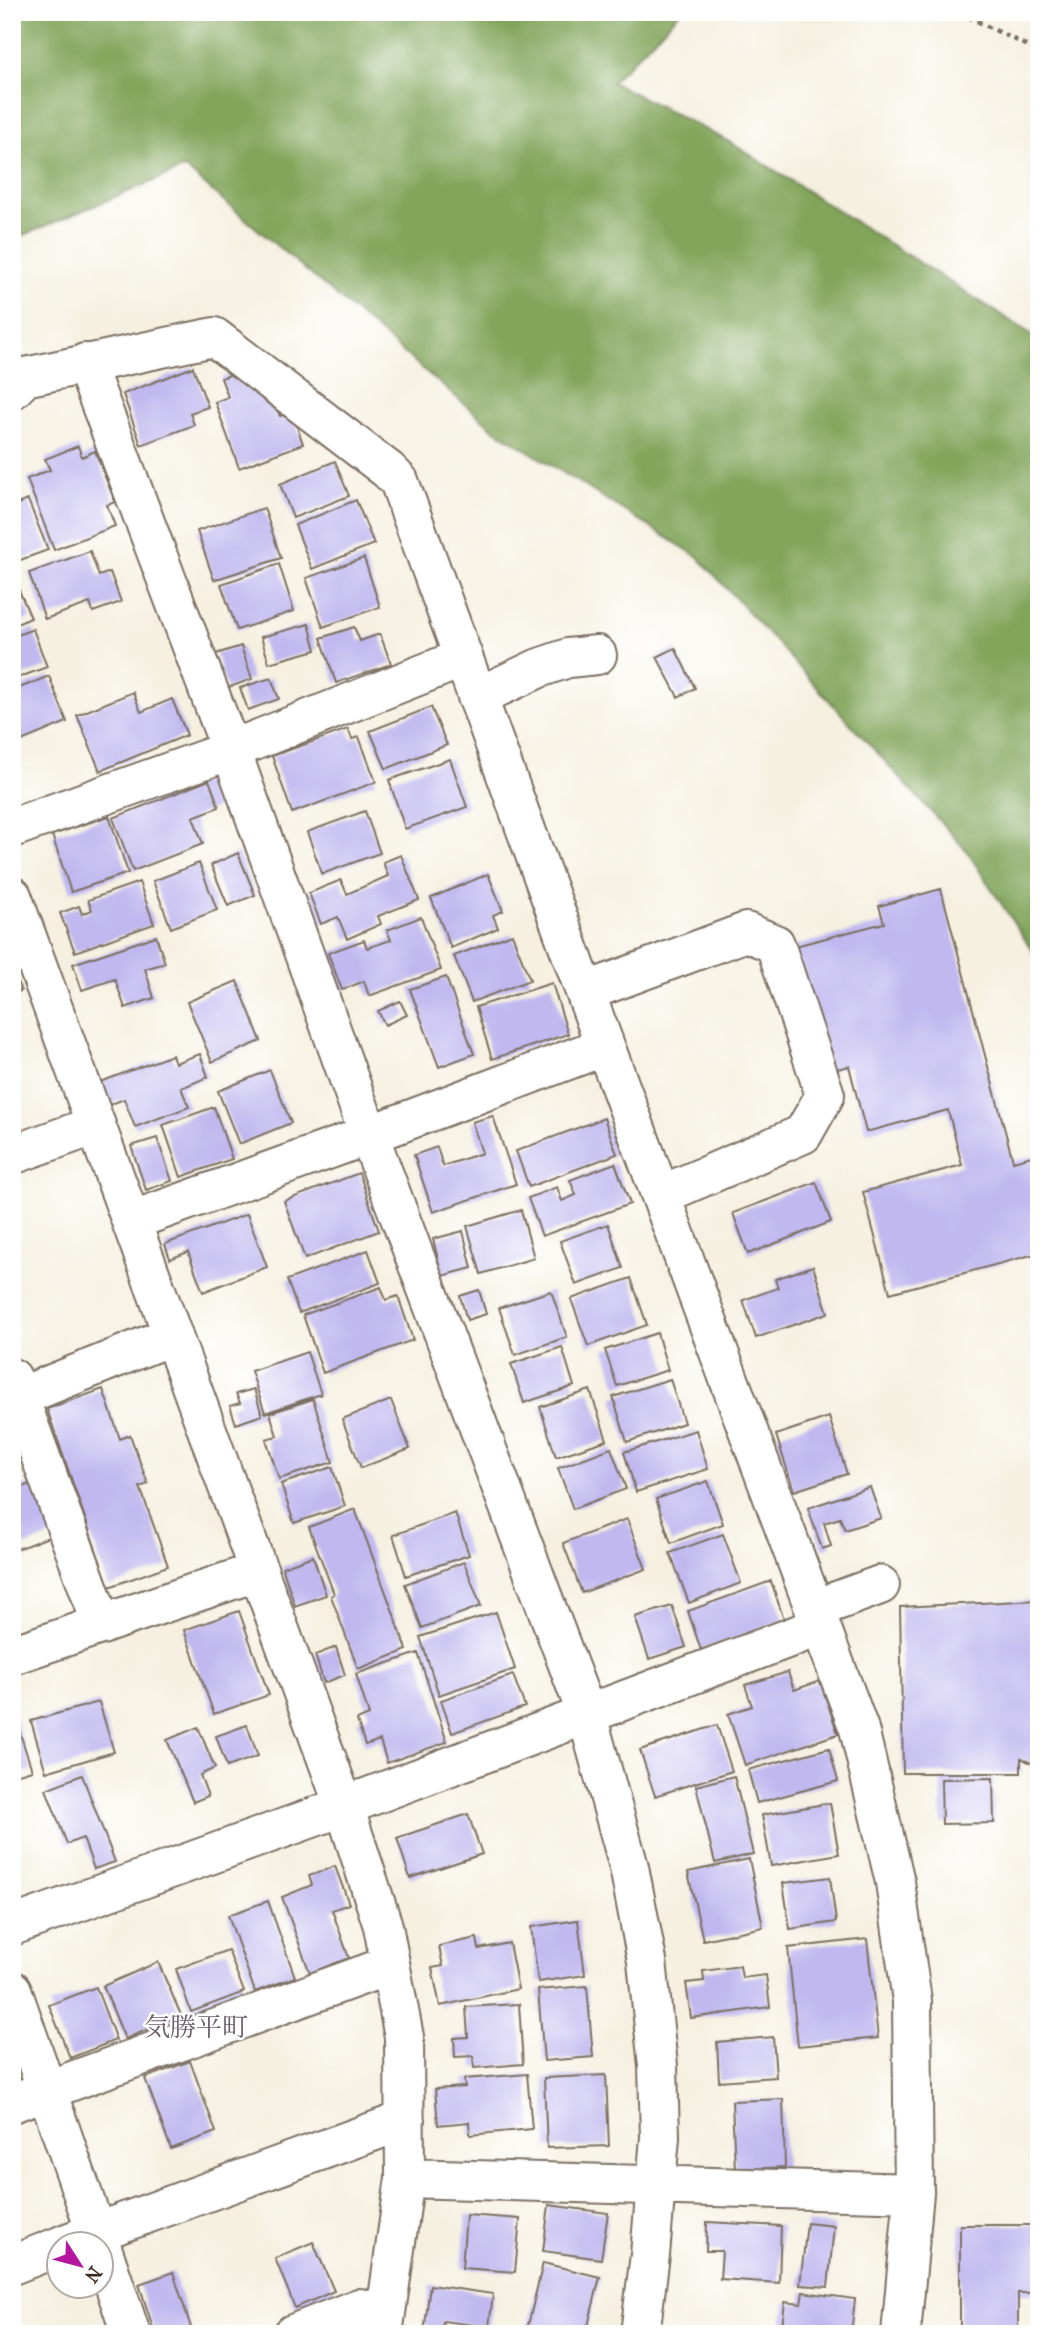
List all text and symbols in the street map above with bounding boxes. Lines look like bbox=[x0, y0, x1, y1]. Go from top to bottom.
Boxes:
district label: 気勝平町 bbox=[144, 2012, 248, 2043]
north arrow bbox=[46, 2230, 116, 2300]
text: N bbox=[79, 2262, 106, 2287]

